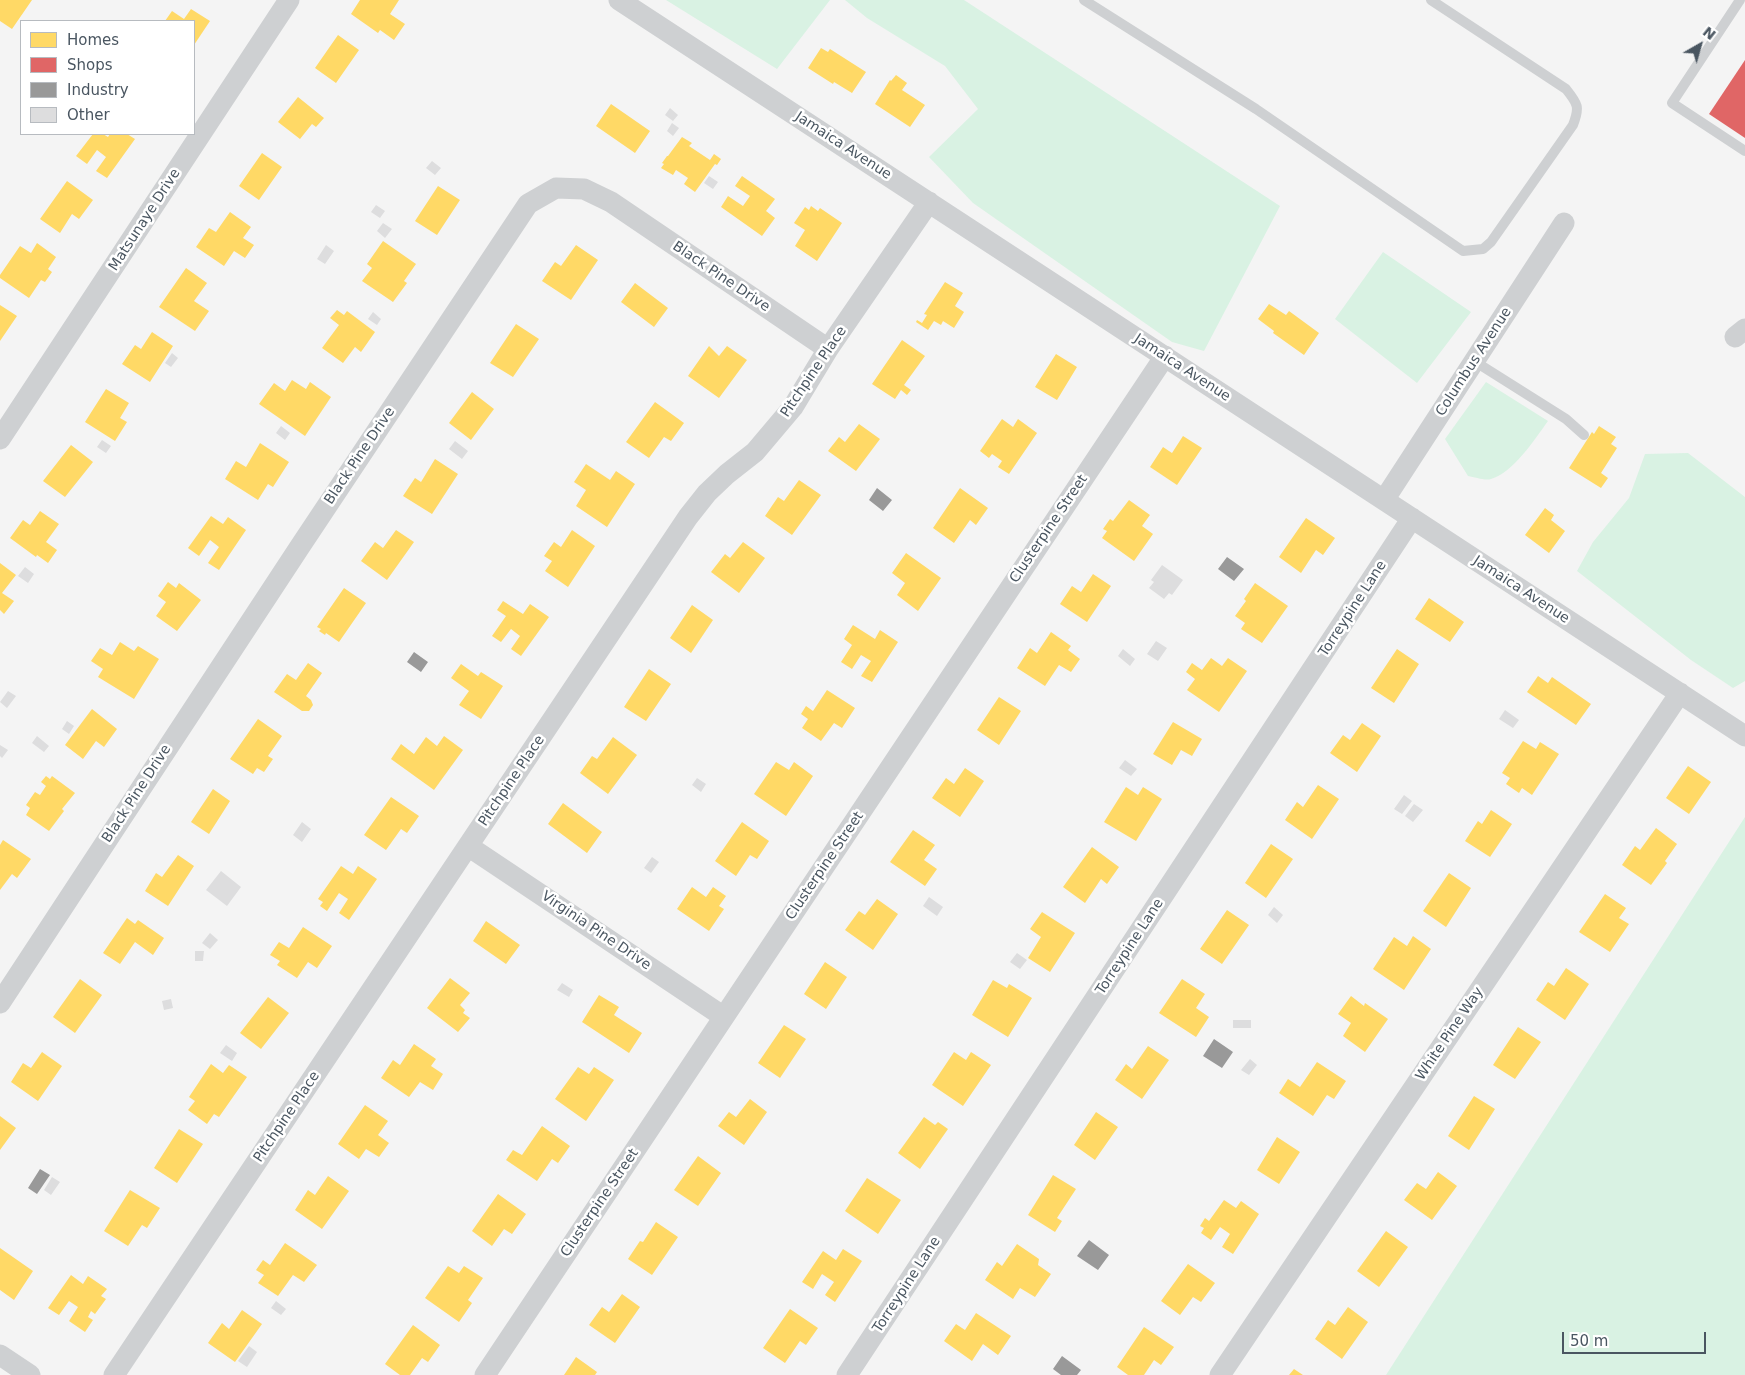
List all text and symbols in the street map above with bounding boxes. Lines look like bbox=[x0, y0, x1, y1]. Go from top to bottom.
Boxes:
legend bbox=[20, 20, 195, 135]
north arrow bbox=[1675, 20, 1725, 70]
text: N bbox=[1700, 23, 1719, 43]
text: Homes bbox=[67, 31, 119, 49]
text: Shops bbox=[67, 56, 113, 74]
text: Industry bbox=[67, 81, 129, 99]
text: Other bbox=[67, 106, 110, 124]
street label: Jamaica Avenue bbox=[792, 109, 894, 183]
street label: Matsunaye Drive bbox=[106, 166, 184, 274]
street label: Black Pine Drive bbox=[669, 238, 773, 316]
street label: Columbus Avenue bbox=[1433, 304, 1515, 420]
street label: Pitchpine Place bbox=[777, 323, 851, 421]
street label: Jamaica Avenue bbox=[1131, 331, 1233, 405]
street label: Black Pine Drive bbox=[321, 404, 399, 508]
street label: Clusterpine Street bbox=[1007, 472, 1091, 586]
street label: Jamaica Avenue bbox=[1470, 553, 1572, 627]
street label: Torreypine Lane bbox=[1316, 558, 1390, 660]
street label: Pitchpine Place bbox=[475, 732, 549, 830]
street label: Black Pine Drive bbox=[99, 742, 175, 846]
street label: Clusterpine Street bbox=[783, 809, 867, 923]
street label: Virginia Pine Drive bbox=[538, 888, 654, 974]
street label: Torreypine Lane bbox=[1093, 896, 1167, 998]
street label: White Pine Way bbox=[1413, 984, 1487, 1084]
street label: Pitchpine Place bbox=[250, 1068, 324, 1166]
street label: Clusterpine Street bbox=[558, 1146, 642, 1260]
street label: Torreypine Lane bbox=[870, 1234, 944, 1336]
scale bar bbox=[1565, 1322, 1709, 1354]
text: 50 m bbox=[1570, 1332, 1608, 1350]

